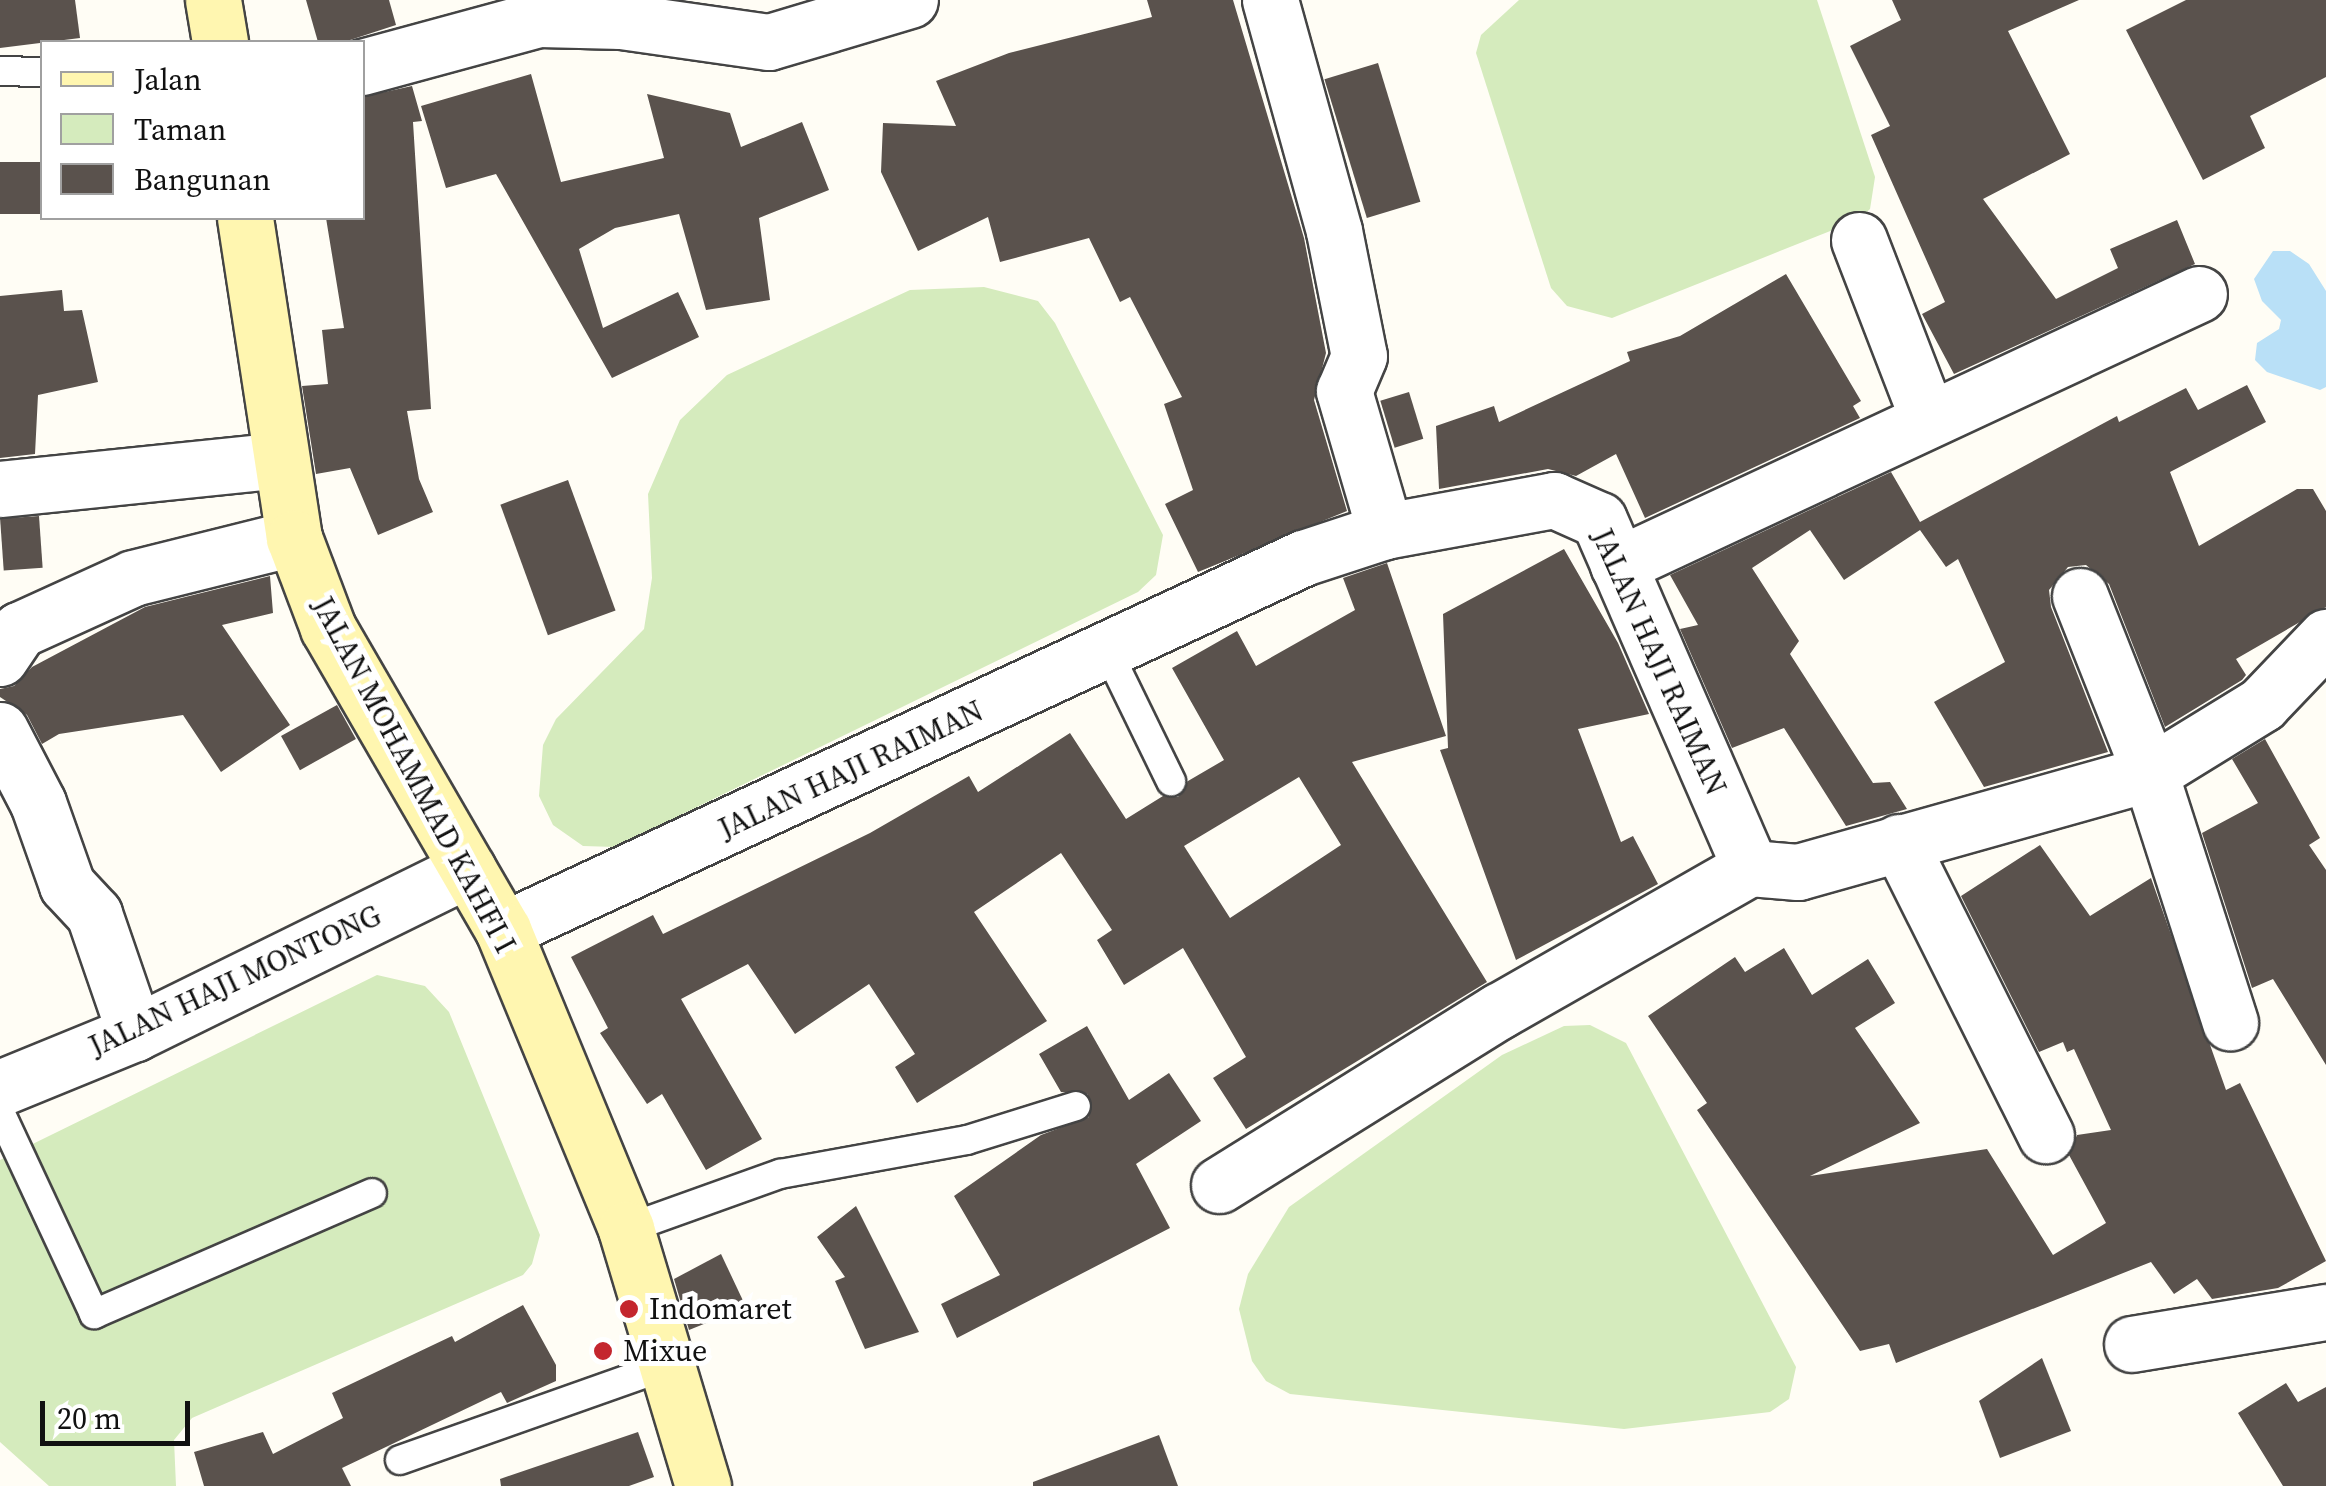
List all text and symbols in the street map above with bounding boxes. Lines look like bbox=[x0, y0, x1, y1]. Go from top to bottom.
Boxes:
legend bbox=[40, 40, 365, 220]
text: Jalan bbox=[134, 59, 202, 100]
text: Taman bbox=[134, 109, 226, 150]
text: Bangunan bbox=[134, 159, 271, 200]
street label: JALAN HAJI RAIMAN bbox=[1584, 523, 1734, 801]
street label: JALAN MOHAMMAD KAHFI I bbox=[305, 591, 523, 959]
street label: JALAN HAJI RAIMAN bbox=[713, 693, 989, 847]
street label: JALAN HAJI MONTONG bbox=[83, 898, 387, 1064]
place label: Indomaret bbox=[649, 1291, 791, 1327]
marker: Indomaret bbox=[618, 1298, 640, 1320]
place label: Mixue bbox=[623, 1333, 707, 1369]
marker: Mixue bbox=[592, 1340, 614, 1362]
scale bar bbox=[45, 1381, 195, 1443]
text: 20 m bbox=[57, 1398, 121, 1439]

